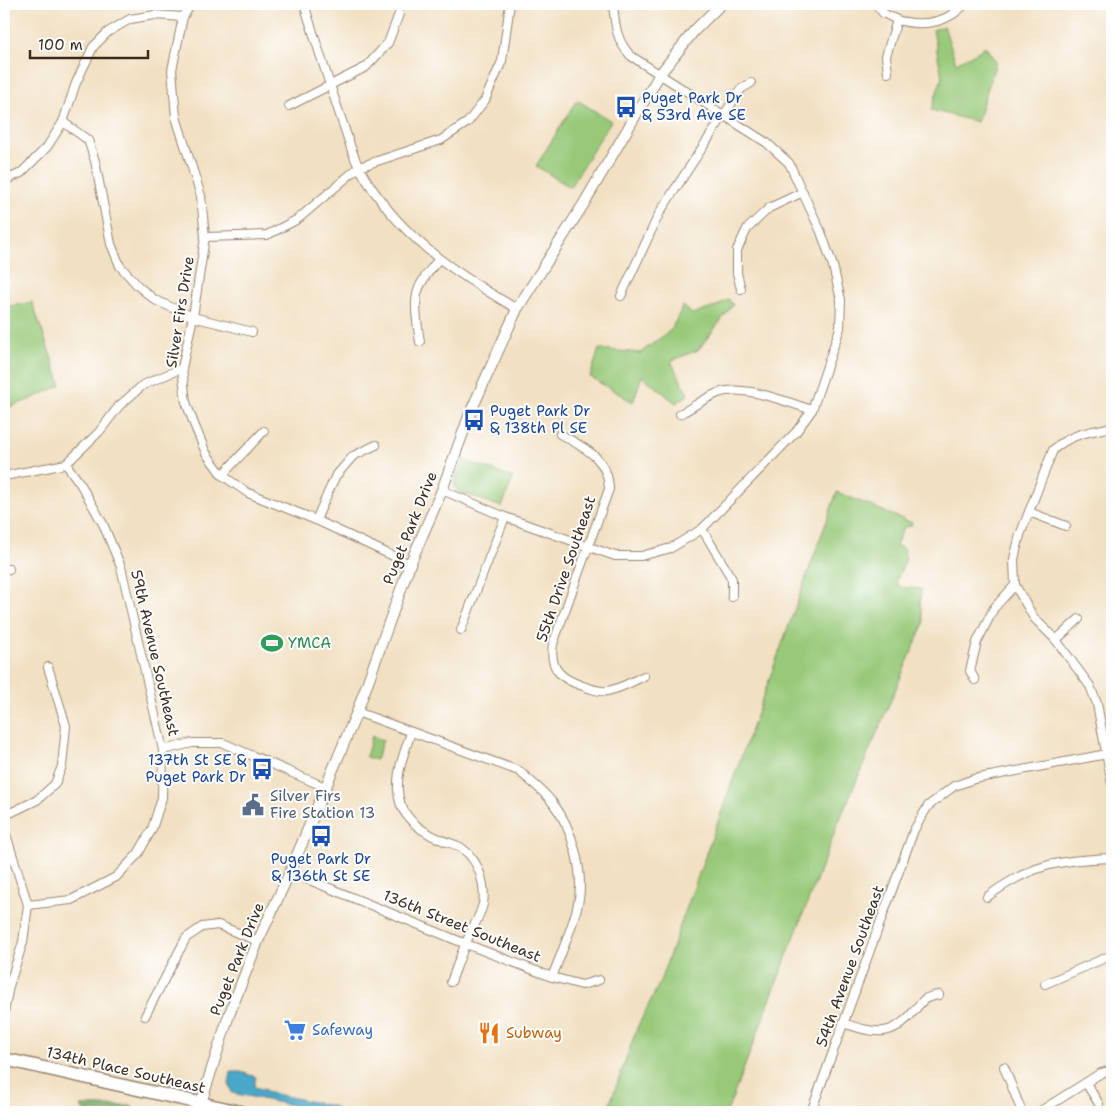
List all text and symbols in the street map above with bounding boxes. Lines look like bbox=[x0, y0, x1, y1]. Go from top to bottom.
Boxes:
scale bar bbox=[30, 28, 148, 60]
text: 100 m bbox=[38, 35, 83, 55]
place label: Puget Park Dr & 53rd Ave SE bbox=[642, 88, 746, 125]
bus stop icon: Puget Park Dr & 53rd Ave SE bbox=[613, 94, 639, 120]
street label: Silver Firs Drive bbox=[161, 255, 199, 369]
place label: Puget Park Dr & 138th Pl SE bbox=[490, 401, 590, 438]
bus stop icon: Puget Park Dr & 138th Pl SE bbox=[461, 407, 487, 433]
street label: Puget Park Drive bbox=[378, 468, 442, 588]
street label: 55th Drive Southeast bbox=[532, 493, 600, 645]
street label: 59th Avenue Southeast bbox=[126, 568, 184, 738]
sports icon: YMCA bbox=[259, 630, 285, 656]
place label: YMCA bbox=[288, 633, 331, 653]
place label: 137th St SE & Puget Park Dr bbox=[146, 750, 247, 787]
bus stop icon: 137th St SE & Puget Park Dr bbox=[249, 756, 275, 782]
place label: Silver Firs Fire Station 13 bbox=[270, 786, 375, 823]
public building icon: Silver Firs Fire Station 13 bbox=[240, 792, 266, 818]
bus stop icon: Puget Park Dr & 136th St SE bbox=[308, 823, 334, 849]
place label: Puget Park Dr & 136th St SE bbox=[271, 849, 371, 886]
street label: 54th Avenue Southeast bbox=[811, 882, 889, 1050]
street label: 136th Street Southeast bbox=[380, 885, 544, 967]
street label: Puget Park Drive bbox=[205, 899, 269, 1019]
supermarket icon: Safeway bbox=[282, 1017, 308, 1043]
place label: Safeway bbox=[312, 1020, 373, 1040]
restaurant icon: Subway bbox=[476, 1020, 502, 1046]
place label: Subway bbox=[506, 1023, 562, 1043]
street label: 134th Place Southeast bbox=[44, 1042, 208, 1098]

